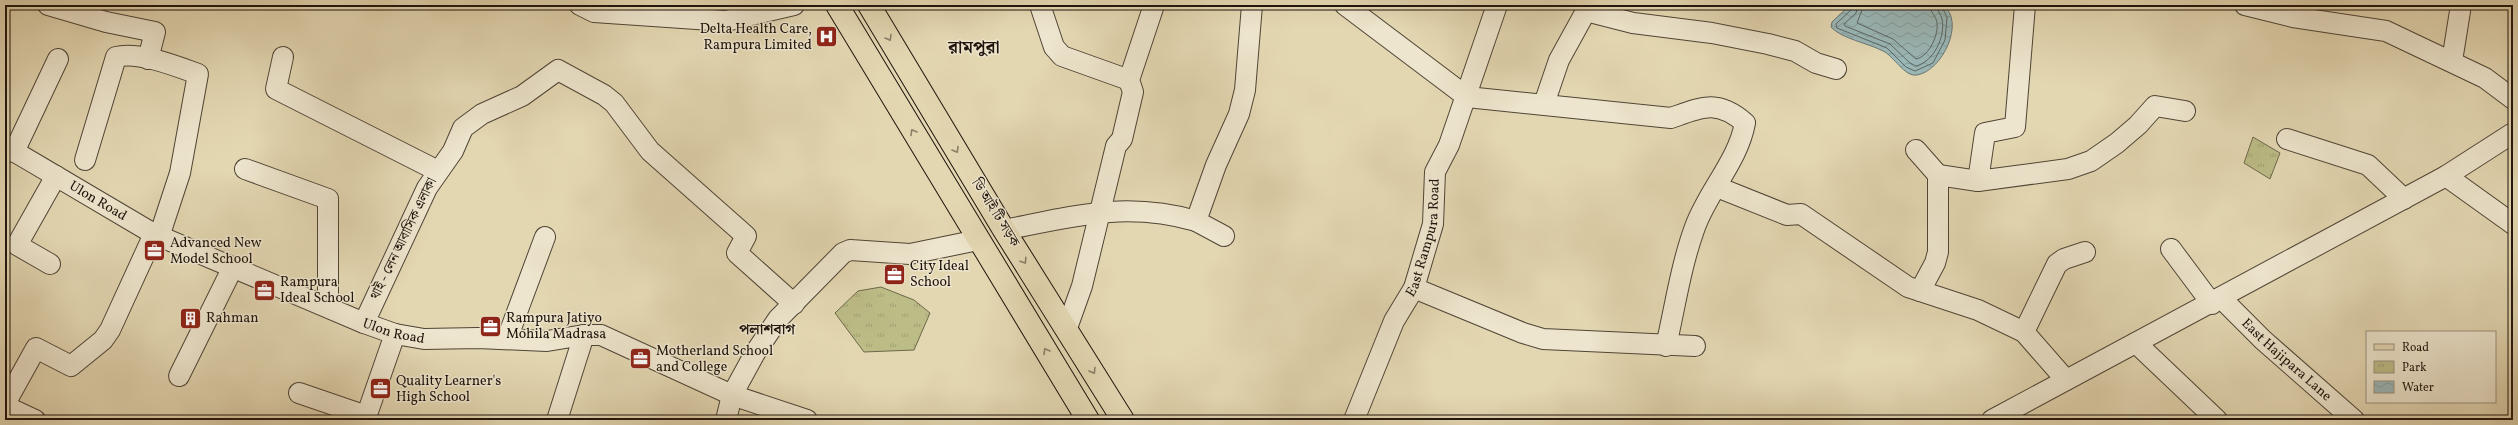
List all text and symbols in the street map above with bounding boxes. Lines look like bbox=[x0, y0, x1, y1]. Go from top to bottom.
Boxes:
place label: Delta Health Care, Rampura Limited bbox=[700, 20, 812, 55]
hospital icon: Delta Health Care, Rampura Limited bbox=[814, 24, 840, 50]
one-way arrow bbox=[885, 34, 892, 41]
district label: রামপুরা bbox=[947, 36, 1000, 61]
one-way arrow bbox=[911, 129, 918, 136]
one-way arrow bbox=[952, 146, 959, 153]
street label: থাই - লেন আবাসিক এলাকা bbox=[365, 174, 442, 303]
street label: ডি আই টি সড়ক bbox=[966, 174, 1025, 252]
street label: Ulon Road bbox=[66, 176, 130, 225]
street label: East Rampura Road bbox=[1401, 178, 1444, 301]
place label: Advanced New Model School bbox=[170, 234, 262, 269]
office icon: Advanced New Model School bbox=[141, 238, 167, 264]
one-way arrow bbox=[1019, 256, 1026, 263]
place label: City Ideal School bbox=[910, 257, 969, 292]
office icon: City Ideal School bbox=[881, 261, 907, 287]
place label: Rampura Ideal School bbox=[280, 273, 354, 308]
office icon: Rampura Ideal School bbox=[252, 277, 278, 303]
building icon: Rahman bbox=[178, 305, 204, 331]
place label: Rahman bbox=[206, 309, 259, 328]
place label: Rampura Jatiyo Mohila Madrasa bbox=[506, 309, 606, 344]
office icon: Rampura Jatiyo Mohila Madrasa bbox=[477, 313, 503, 339]
street label: Ulon Road bbox=[360, 314, 426, 348]
street label: East Hajipara Lane bbox=[2237, 314, 2336, 406]
district label: পলাশবাগ bbox=[739, 320, 796, 341]
legend bbox=[2366, 331, 2496, 403]
text: Road bbox=[2402, 340, 2429, 356]
place label: Motherland School and College bbox=[656, 342, 773, 377]
office icon: Motherland School and College bbox=[627, 346, 653, 372]
one-way arrow bbox=[1043, 348, 1051, 355]
text: Park bbox=[2402, 360, 2427, 376]
one-way arrow bbox=[1089, 367, 1096, 374]
place label: Quality Learner's High School bbox=[396, 372, 501, 407]
office icon: Quality Learner's High School bbox=[368, 376, 394, 402]
text: Water bbox=[2402, 380, 2434, 396]

